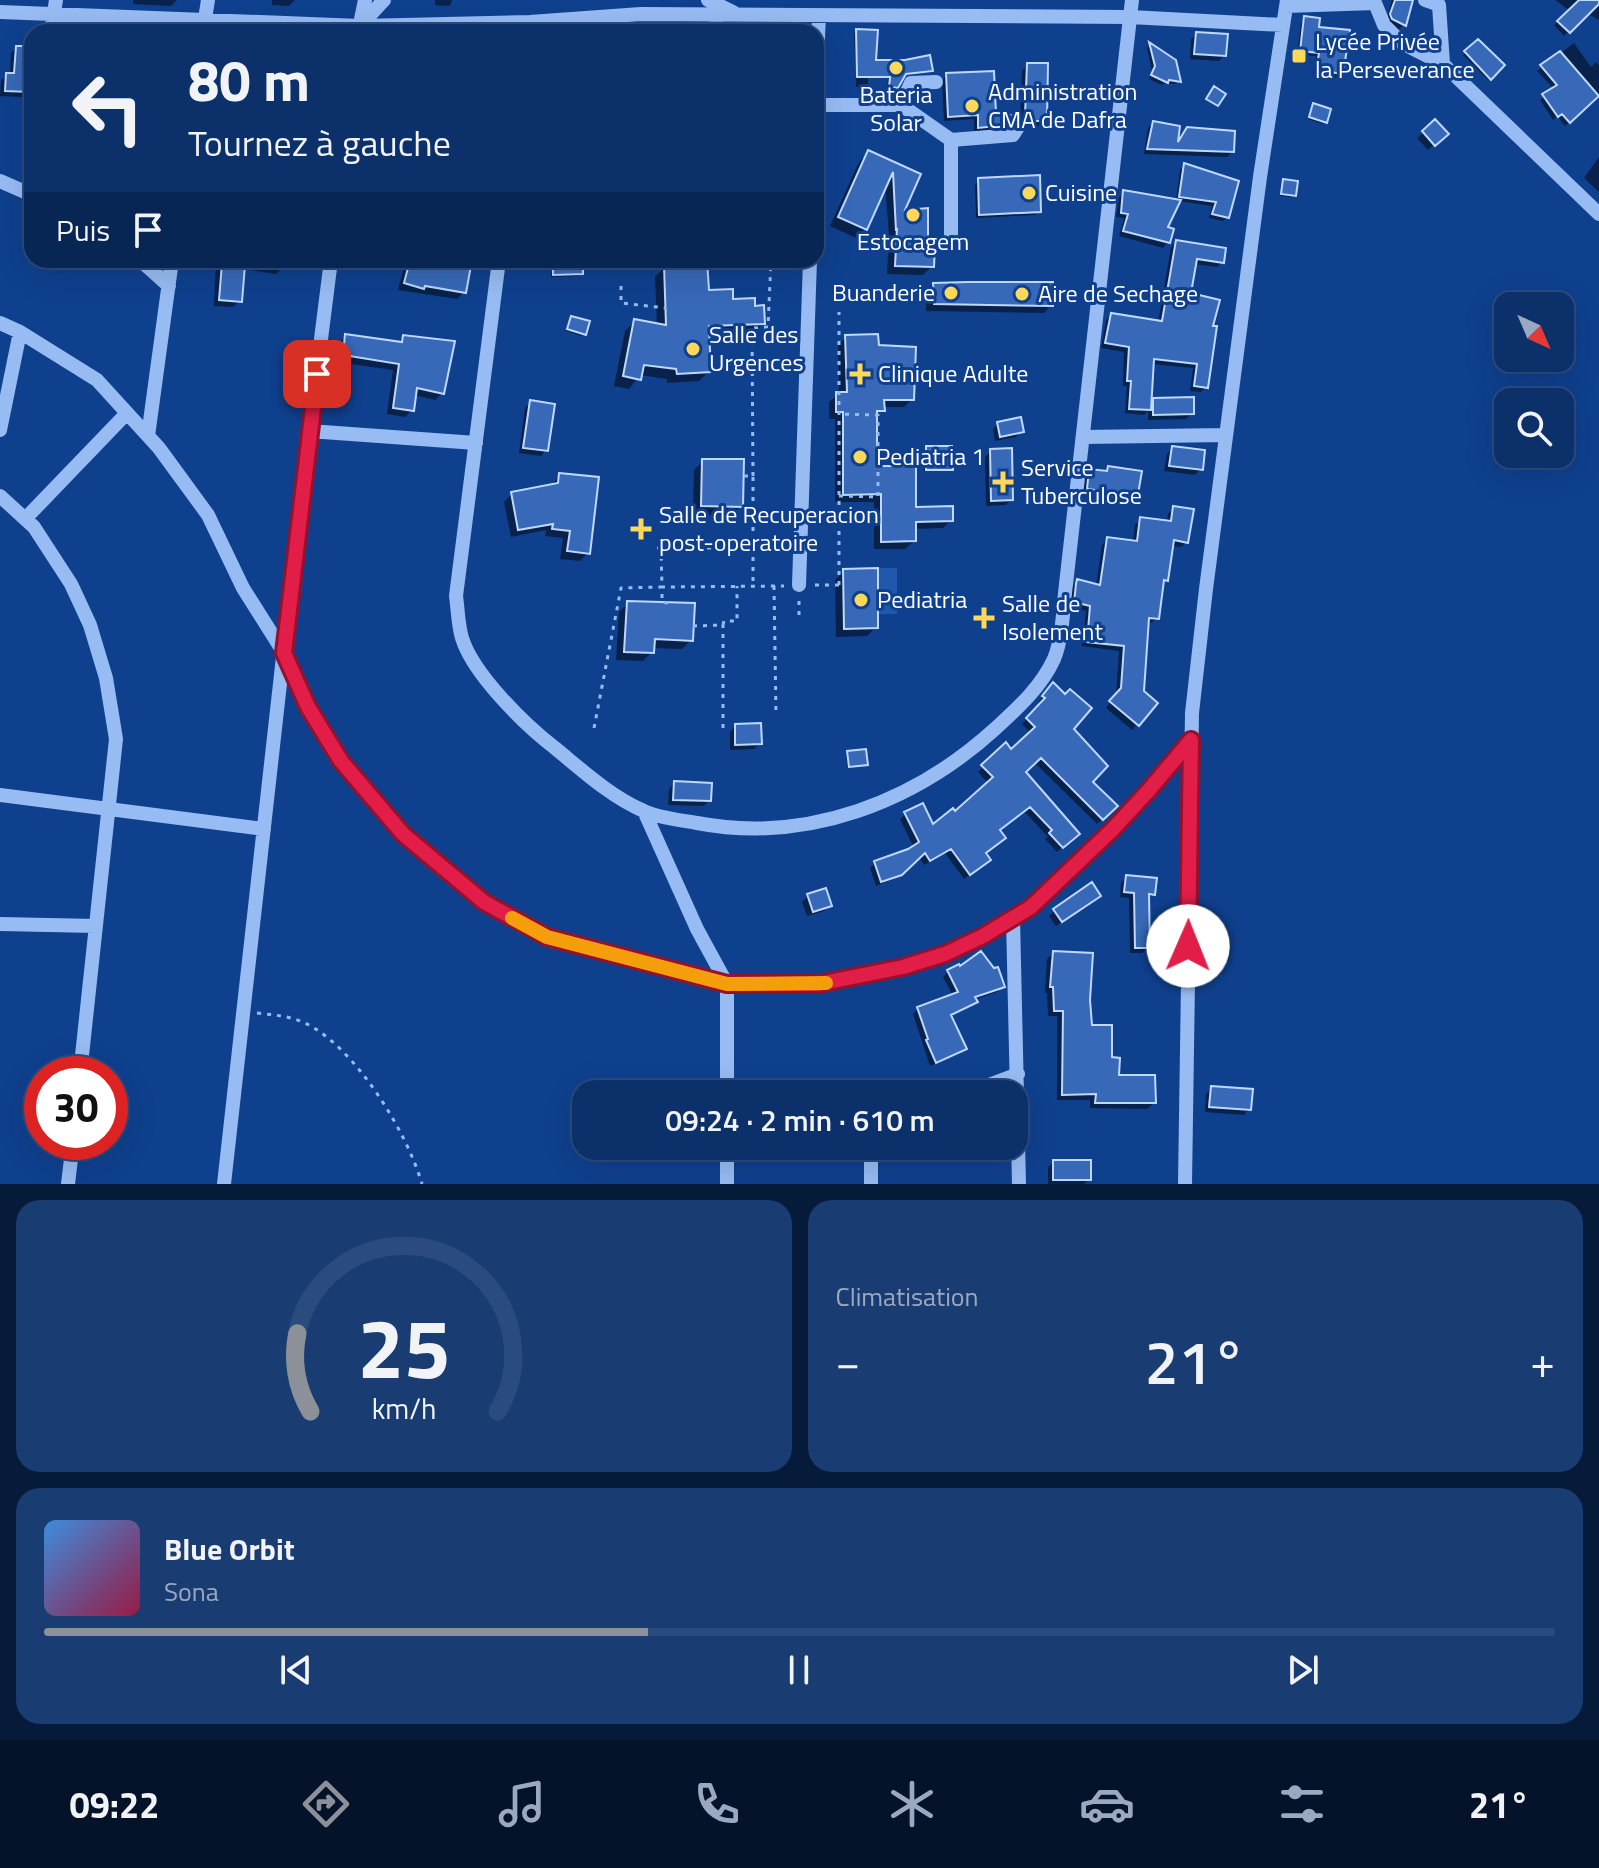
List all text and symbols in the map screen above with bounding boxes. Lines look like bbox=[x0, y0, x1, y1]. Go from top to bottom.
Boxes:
place label: Lycée Privée la Perseverance bbox=[1315, 23, 1475, 87]
text: 80 m bbox=[188, 38, 310, 123]
marker: Lycée Privée la Perseverance bbox=[1290, 47, 1308, 65]
icon: left bbox=[56, 56, 160, 160]
marker: Bateria Solar bbox=[887, 59, 905, 77]
place label: Administration CMA de Dafra bbox=[988, 73, 1137, 137]
place label: Bateria Solar bbox=[860, 76, 932, 140]
marker: Administration CMA de Dafra bbox=[963, 97, 981, 115]
text: Tournez à gauche bbox=[188, 115, 451, 170]
place label: Cuisine bbox=[1045, 174, 1117, 210]
marker: Cuisine bbox=[1020, 184, 1038, 202]
marker: Estocagem bbox=[904, 206, 922, 224]
text: Puis bbox=[56, 207, 110, 253]
icon: arrive bbox=[126, 208, 170, 252]
place label: Estocagem bbox=[857, 223, 969, 259]
place label: Buanderie bbox=[832, 274, 935, 310]
place label: Aire de Sechage bbox=[1038, 275, 1198, 311]
marker: Buanderie bbox=[942, 284, 960, 302]
marker: Aire de Sechage bbox=[1013, 285, 1031, 303]
north arrow bbox=[1494, 292, 1574, 372]
map controls bbox=[1494, 292, 1574, 468]
place label: Salle des Urgences bbox=[709, 316, 804, 380]
pin bbox=[283, 340, 351, 408]
marker: Salle des Urgences bbox=[684, 340, 702, 358]
icon: arrive bbox=[295, 352, 339, 396]
place label: Clinique Adulte bbox=[878, 355, 1028, 391]
marker: Clinique Adulte bbox=[849, 363, 871, 385]
button: search bbox=[1494, 388, 1574, 468]
place label: Pediatria 1 bbox=[876, 438, 985, 474]
marker: Pediatria 1 bbox=[851, 448, 869, 466]
place label: Service Tuberculose bbox=[1021, 449, 1142, 513]
marker: Service Tuberculose bbox=[992, 471, 1014, 493]
place label: Salle de Recuperacion post-operatoire bbox=[659, 496, 879, 560]
marker: Salle de Recuperacion post-operatoire bbox=[630, 518, 652, 540]
place label: Pediatria bbox=[877, 581, 967, 617]
place label: Salle de Isolement bbox=[1002, 585, 1103, 649]
marker: Pediatria bbox=[852, 591, 870, 609]
marker: Salle de Isolement bbox=[973, 607, 995, 629]
position arrow bbox=[1146, 904, 1230, 988]
speed limit sign: 30 bbox=[24, 1056, 128, 1160]
text: 09:24 · 2 min · 610 m bbox=[665, 1097, 935, 1143]
text: Climatisation bbox=[836, 1277, 979, 1316]
text: 25 bbox=[357, 1284, 450, 1410]
text: 21° bbox=[1145, 1316, 1246, 1407]
text: − bbox=[836, 1328, 860, 1395]
text: + bbox=[1530, 1328, 1555, 1395]
text: km/h bbox=[371, 1387, 436, 1430]
text: Blue Orbit bbox=[164, 1526, 295, 1572]
text: Sona bbox=[164, 1572, 219, 1611]
icon: previous bbox=[274, 1648, 318, 1692]
icon: pause bbox=[777, 1648, 821, 1692]
icon: next bbox=[1281, 1648, 1325, 1692]
icon: directions bbox=[298, 1776, 354, 1832]
icon: music bbox=[494, 1776, 550, 1832]
icon: phone bbox=[689, 1776, 745, 1832]
icon: climate bbox=[884, 1776, 940, 1832]
icon: car bbox=[1079, 1776, 1135, 1832]
icon: filters bbox=[1274, 1776, 1330, 1832]
text: 09:22 bbox=[70, 1777, 159, 1832]
text: 21° bbox=[1469, 1777, 1529, 1832]

